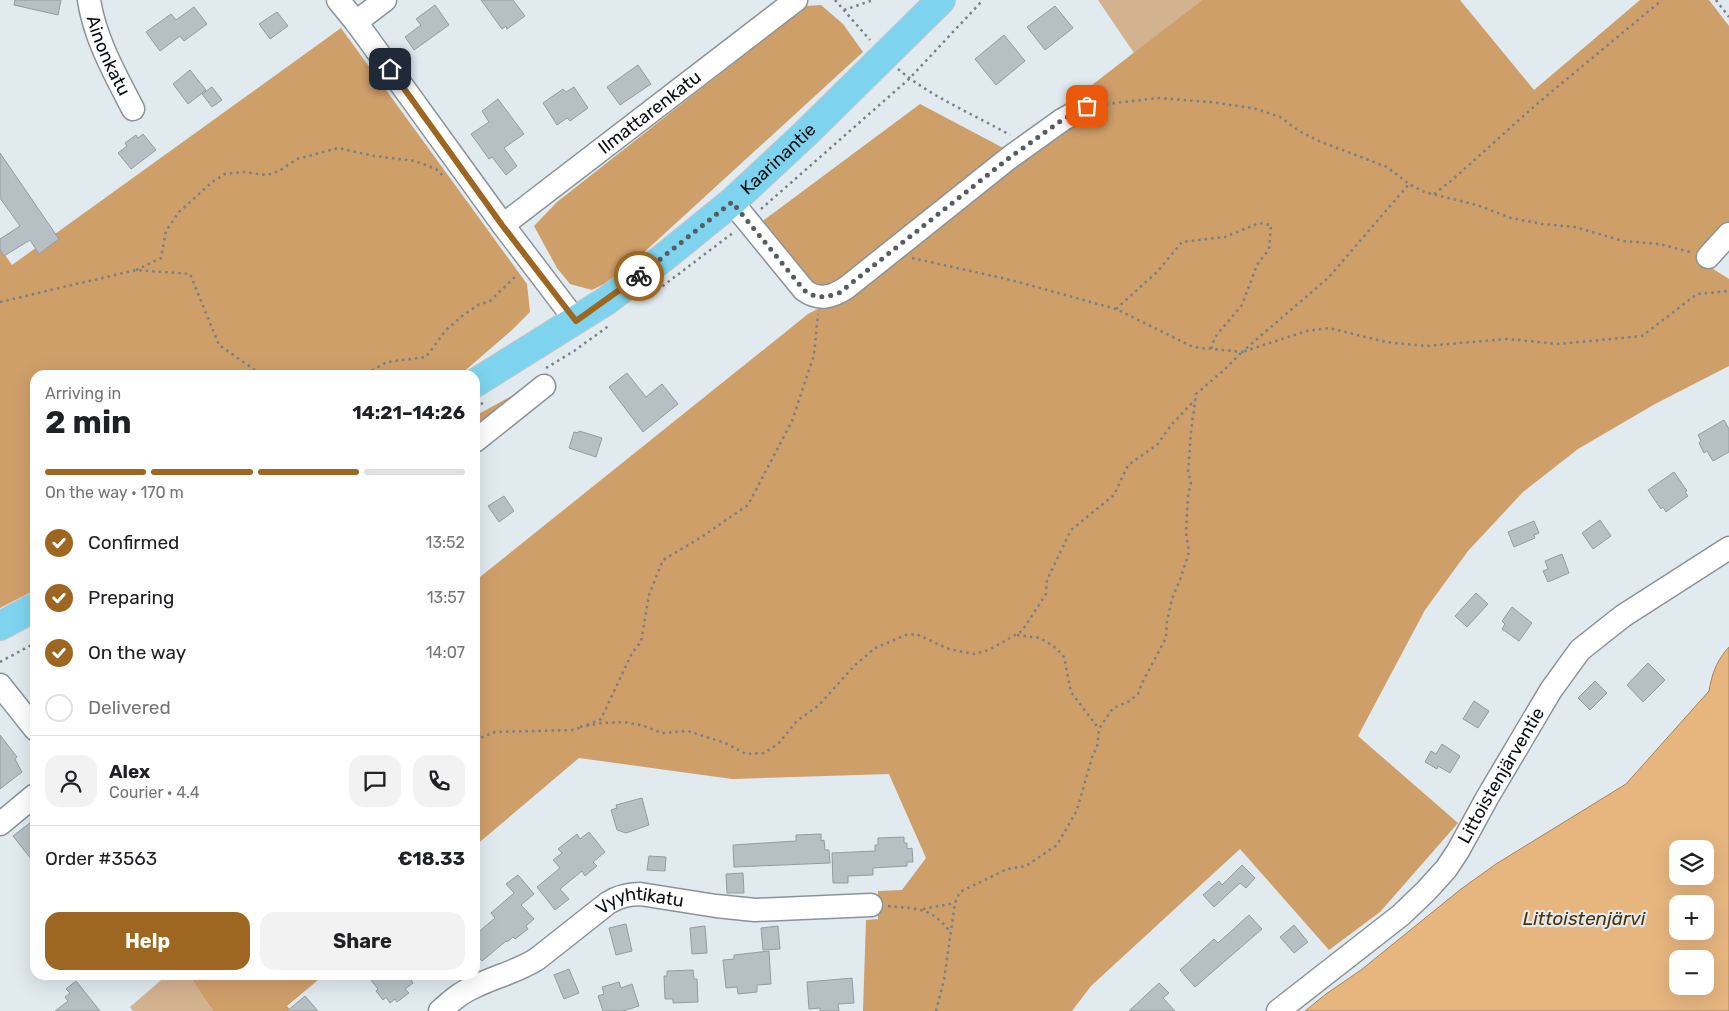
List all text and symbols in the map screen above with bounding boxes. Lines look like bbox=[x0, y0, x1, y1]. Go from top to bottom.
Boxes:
street label: Ainonkatu bbox=[82, 13, 135, 100]
pin bbox=[369, 48, 411, 90]
icon: home bbox=[376, 55, 404, 83]
street label: Ilmattarenkatu bbox=[594, 66, 706, 159]
pin bbox=[1066, 85, 1108, 127]
icon: bag bbox=[1073, 92, 1101, 120]
street label: Kaarinantie bbox=[736, 119, 820, 199]
courier bbox=[614, 251, 664, 301]
icon: bike bbox=[625, 262, 653, 290]
text: Arriving in bbox=[45, 384, 121, 403]
text: 14:21–14:26 bbox=[352, 401, 465, 424]
text: 2 min bbox=[45, 403, 132, 441]
text: On the way · 170 m bbox=[45, 483, 184, 502]
icon: check bbox=[45, 529, 73, 557]
text: Confirmed bbox=[88, 531, 179, 554]
text: 13:52 bbox=[426, 533, 465, 552]
icon: check bbox=[45, 584, 73, 612]
text: Preparing bbox=[88, 586, 174, 609]
text: 13:57 bbox=[427, 588, 465, 607]
icon: check bbox=[45, 639, 73, 667]
text: On the way bbox=[88, 641, 186, 664]
text: 14:07 bbox=[426, 643, 465, 662]
text: Delivered bbox=[88, 696, 171, 719]
street label: Littoistenjärventie bbox=[1453, 703, 1549, 848]
button: person bbox=[45, 755, 97, 807]
button: chat bbox=[349, 755, 401, 807]
button: phone bbox=[413, 755, 465, 807]
text: Alex bbox=[109, 760, 150, 783]
text: Courier · 4.4 bbox=[109, 783, 200, 802]
map controls bbox=[1669, 840, 1714, 995]
button: layers bbox=[1669, 840, 1714, 885]
text: Order #3563 bbox=[45, 847, 157, 870]
text: €18.33 bbox=[397, 847, 465, 870]
street label: Vyyhtikatu bbox=[591, 883, 685, 919]
button: + bbox=[1669, 895, 1714, 940]
water label: Littoistenjärvi bbox=[1523, 907, 1646, 930]
button: Help bbox=[45, 912, 250, 970]
button: Share bbox=[260, 912, 465, 970]
button: − bbox=[1669, 950, 1714, 995]

